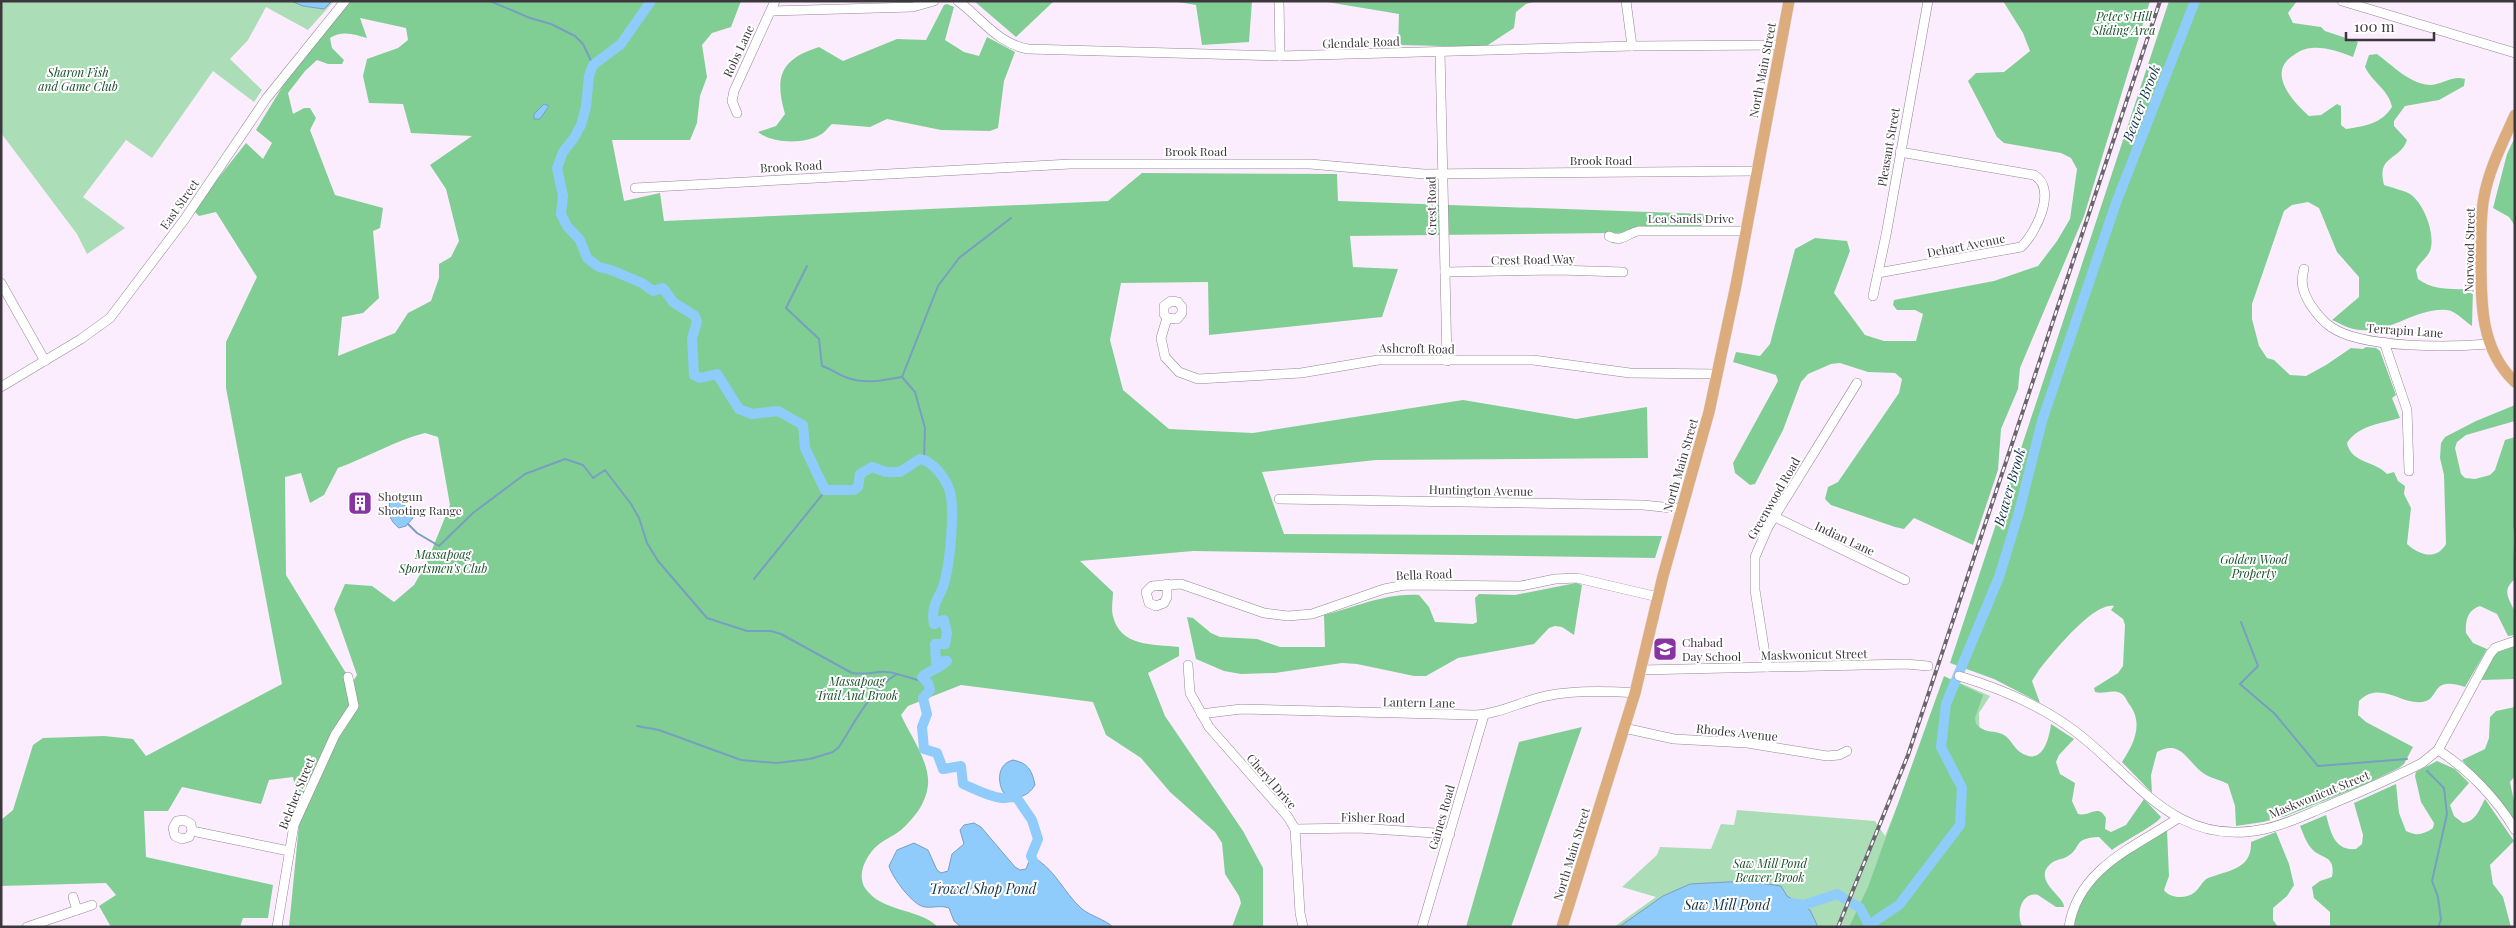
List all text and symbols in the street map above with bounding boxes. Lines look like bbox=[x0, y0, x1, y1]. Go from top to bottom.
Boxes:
park label: Petee's Hill Sliding Area bbox=[2092, 8, 2155, 38]
scale bar bbox=[2346, 10, 2434, 42]
text: 100 m bbox=[2354, 16, 2395, 36]
street label: North Main Street bbox=[1745, 20, 1779, 119]
street label: Robs Lane bbox=[719, 22, 757, 80]
street label: Glendale Road bbox=[1322, 33, 1400, 51]
water label: Beaver Brook bbox=[2117, 62, 2164, 145]
park label: Sharon Fish and Game Club bbox=[38, 64, 118, 94]
street label: Pleasant Street bbox=[1873, 105, 1903, 188]
street label: Brook Road bbox=[1165, 143, 1227, 159]
street label: Brook Road bbox=[1570, 152, 1632, 168]
street label: Brook Road bbox=[759, 156, 823, 176]
street label: East Street bbox=[156, 175, 203, 232]
street label: Crest Road bbox=[1422, 176, 1440, 236]
street label: Norwood Street bbox=[2460, 207, 2478, 292]
street label: Lea Sands Drive bbox=[1648, 210, 1734, 226]
street label: Dehart Avenue bbox=[1926, 230, 2006, 260]
street label: Crest Road Way bbox=[1491, 250, 1575, 268]
street label: Terrapin Lane bbox=[2366, 319, 2444, 341]
street label: Ashcroft Road bbox=[1378, 339, 1455, 357]
street label: North Main Street bbox=[1659, 416, 1701, 514]
water label: Beaver Brook bbox=[1988, 446, 2029, 529]
street label: Greenwood Road bbox=[1743, 454, 1803, 542]
street label: Huntington Avenue bbox=[1429, 481, 1533, 499]
place label: Shotgun Shooting Range bbox=[378, 488, 462, 518]
building icon: Shotgun Shooting Range bbox=[347, 490, 373, 516]
street label: Indian Lane bbox=[1813, 517, 1877, 559]
park label: Massapoag Sportsmen's Club bbox=[398, 546, 487, 576]
park label: Golden Wood Property bbox=[2220, 551, 2288, 581]
street label: Bella Road bbox=[1395, 565, 1453, 583]
place label: Chabad Day School bbox=[1682, 634, 1742, 664]
school or university icon: Chabad Day School bbox=[1652, 636, 1678, 662]
street label: Maskwonicut Street bbox=[1760, 645, 1868, 663]
park label: Massapoag Trail And Brook bbox=[816, 673, 898, 703]
street label: Lantern Lane bbox=[1383, 693, 1455, 711]
street label: Rhodes Avenue bbox=[1695, 720, 1779, 744]
street label: Cheryl Drive bbox=[1244, 750, 1300, 812]
street label: Belcher Street bbox=[274, 754, 318, 831]
street label: Maskwonicut Street bbox=[2267, 766, 2372, 821]
street label: Gaines Road bbox=[1424, 783, 1458, 851]
street label: North Main Street bbox=[1549, 805, 1593, 903]
street label: Fisher Road bbox=[1341, 808, 1405, 826]
park label: Saw Mill Pond Beaver Brook bbox=[1732, 855, 1807, 885]
water label: Trowel Shop Pond bbox=[930, 879, 1037, 898]
water label: Saw Mill Pond bbox=[1683, 895, 1770, 914]

